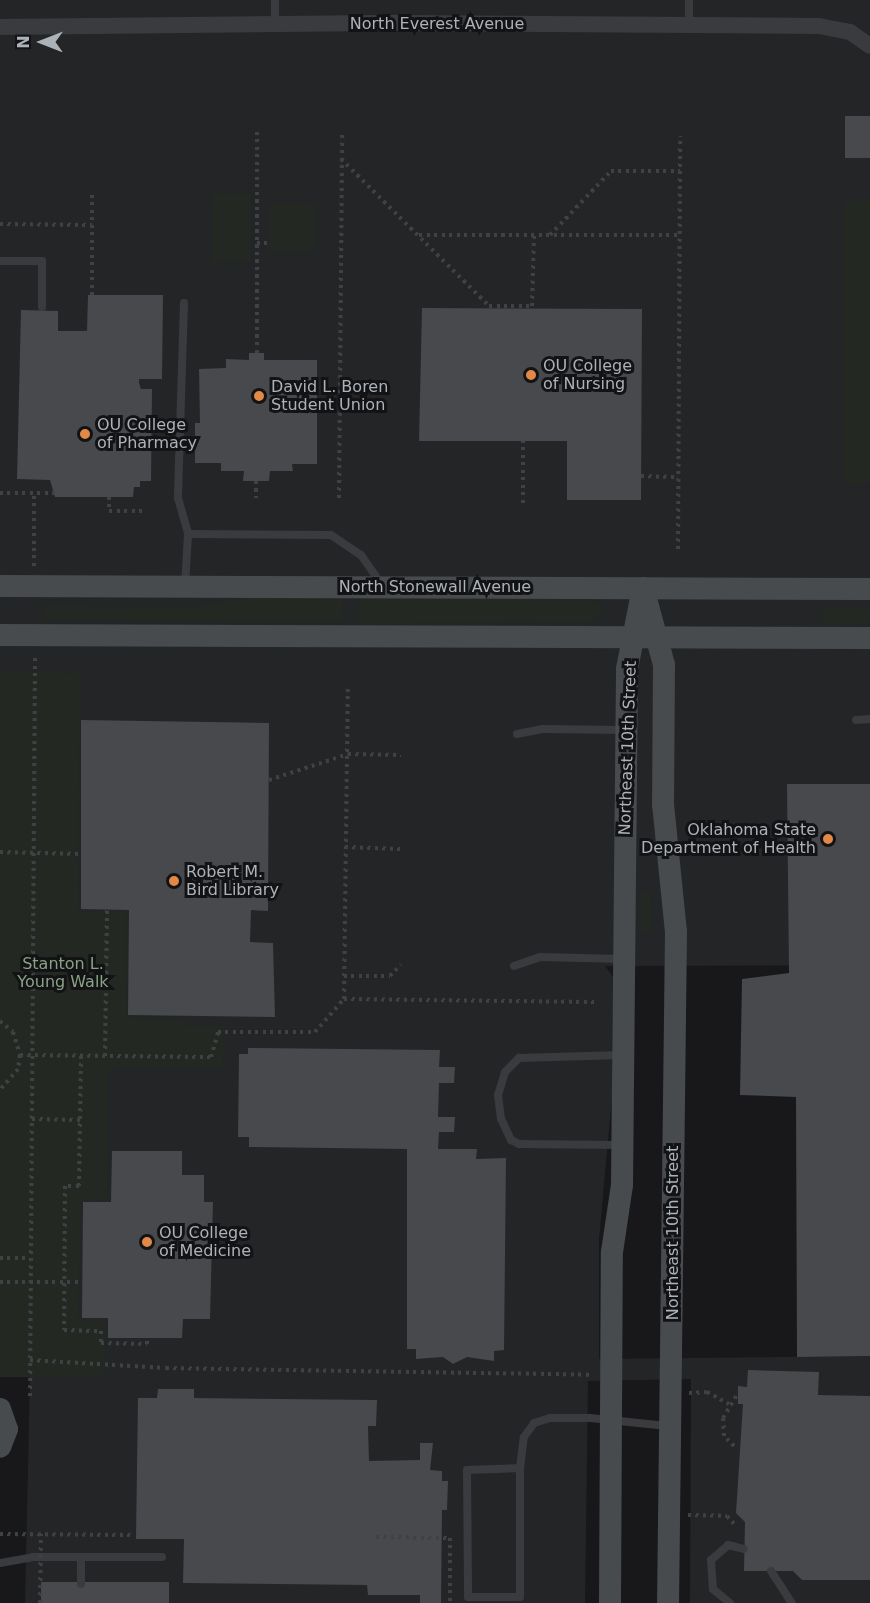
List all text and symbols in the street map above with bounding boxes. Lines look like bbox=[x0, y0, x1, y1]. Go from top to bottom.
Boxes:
north arrow bbox=[12, 12, 72, 72]
street label: North Everest Avenue bbox=[350, 14, 524, 34]
text: N bbox=[14, 35, 33, 49]
place label: OU College of Nursing bbox=[543, 356, 632, 394]
marker: OU College of Nursing bbox=[524, 368, 538, 382]
place label: David L. Boren Student Union bbox=[271, 377, 388, 415]
marker: David L. Boren Student Union bbox=[252, 389, 266, 403]
place label: OU College of Pharmacy bbox=[97, 415, 197, 453]
marker: OU College of Pharmacy bbox=[78, 427, 92, 441]
street label: North Stonewall Avenue bbox=[339, 577, 531, 597]
street label: Northeast 10th Street bbox=[615, 660, 641, 836]
place label: Oklahoma State Department of Health bbox=[641, 820, 816, 858]
marker: Oklahoma State Department of Health bbox=[821, 832, 835, 846]
place label: Robert M. Bird Library bbox=[186, 862, 279, 900]
marker: Robert M. Bird Library bbox=[167, 874, 181, 888]
park label: Stanton L. Young Walk bbox=[17, 954, 109, 992]
street label: Northeast 10th Street bbox=[663, 1146, 683, 1320]
place label: OU College of Medicine bbox=[159, 1223, 251, 1261]
marker: OU College of Medicine bbox=[140, 1235, 154, 1249]

